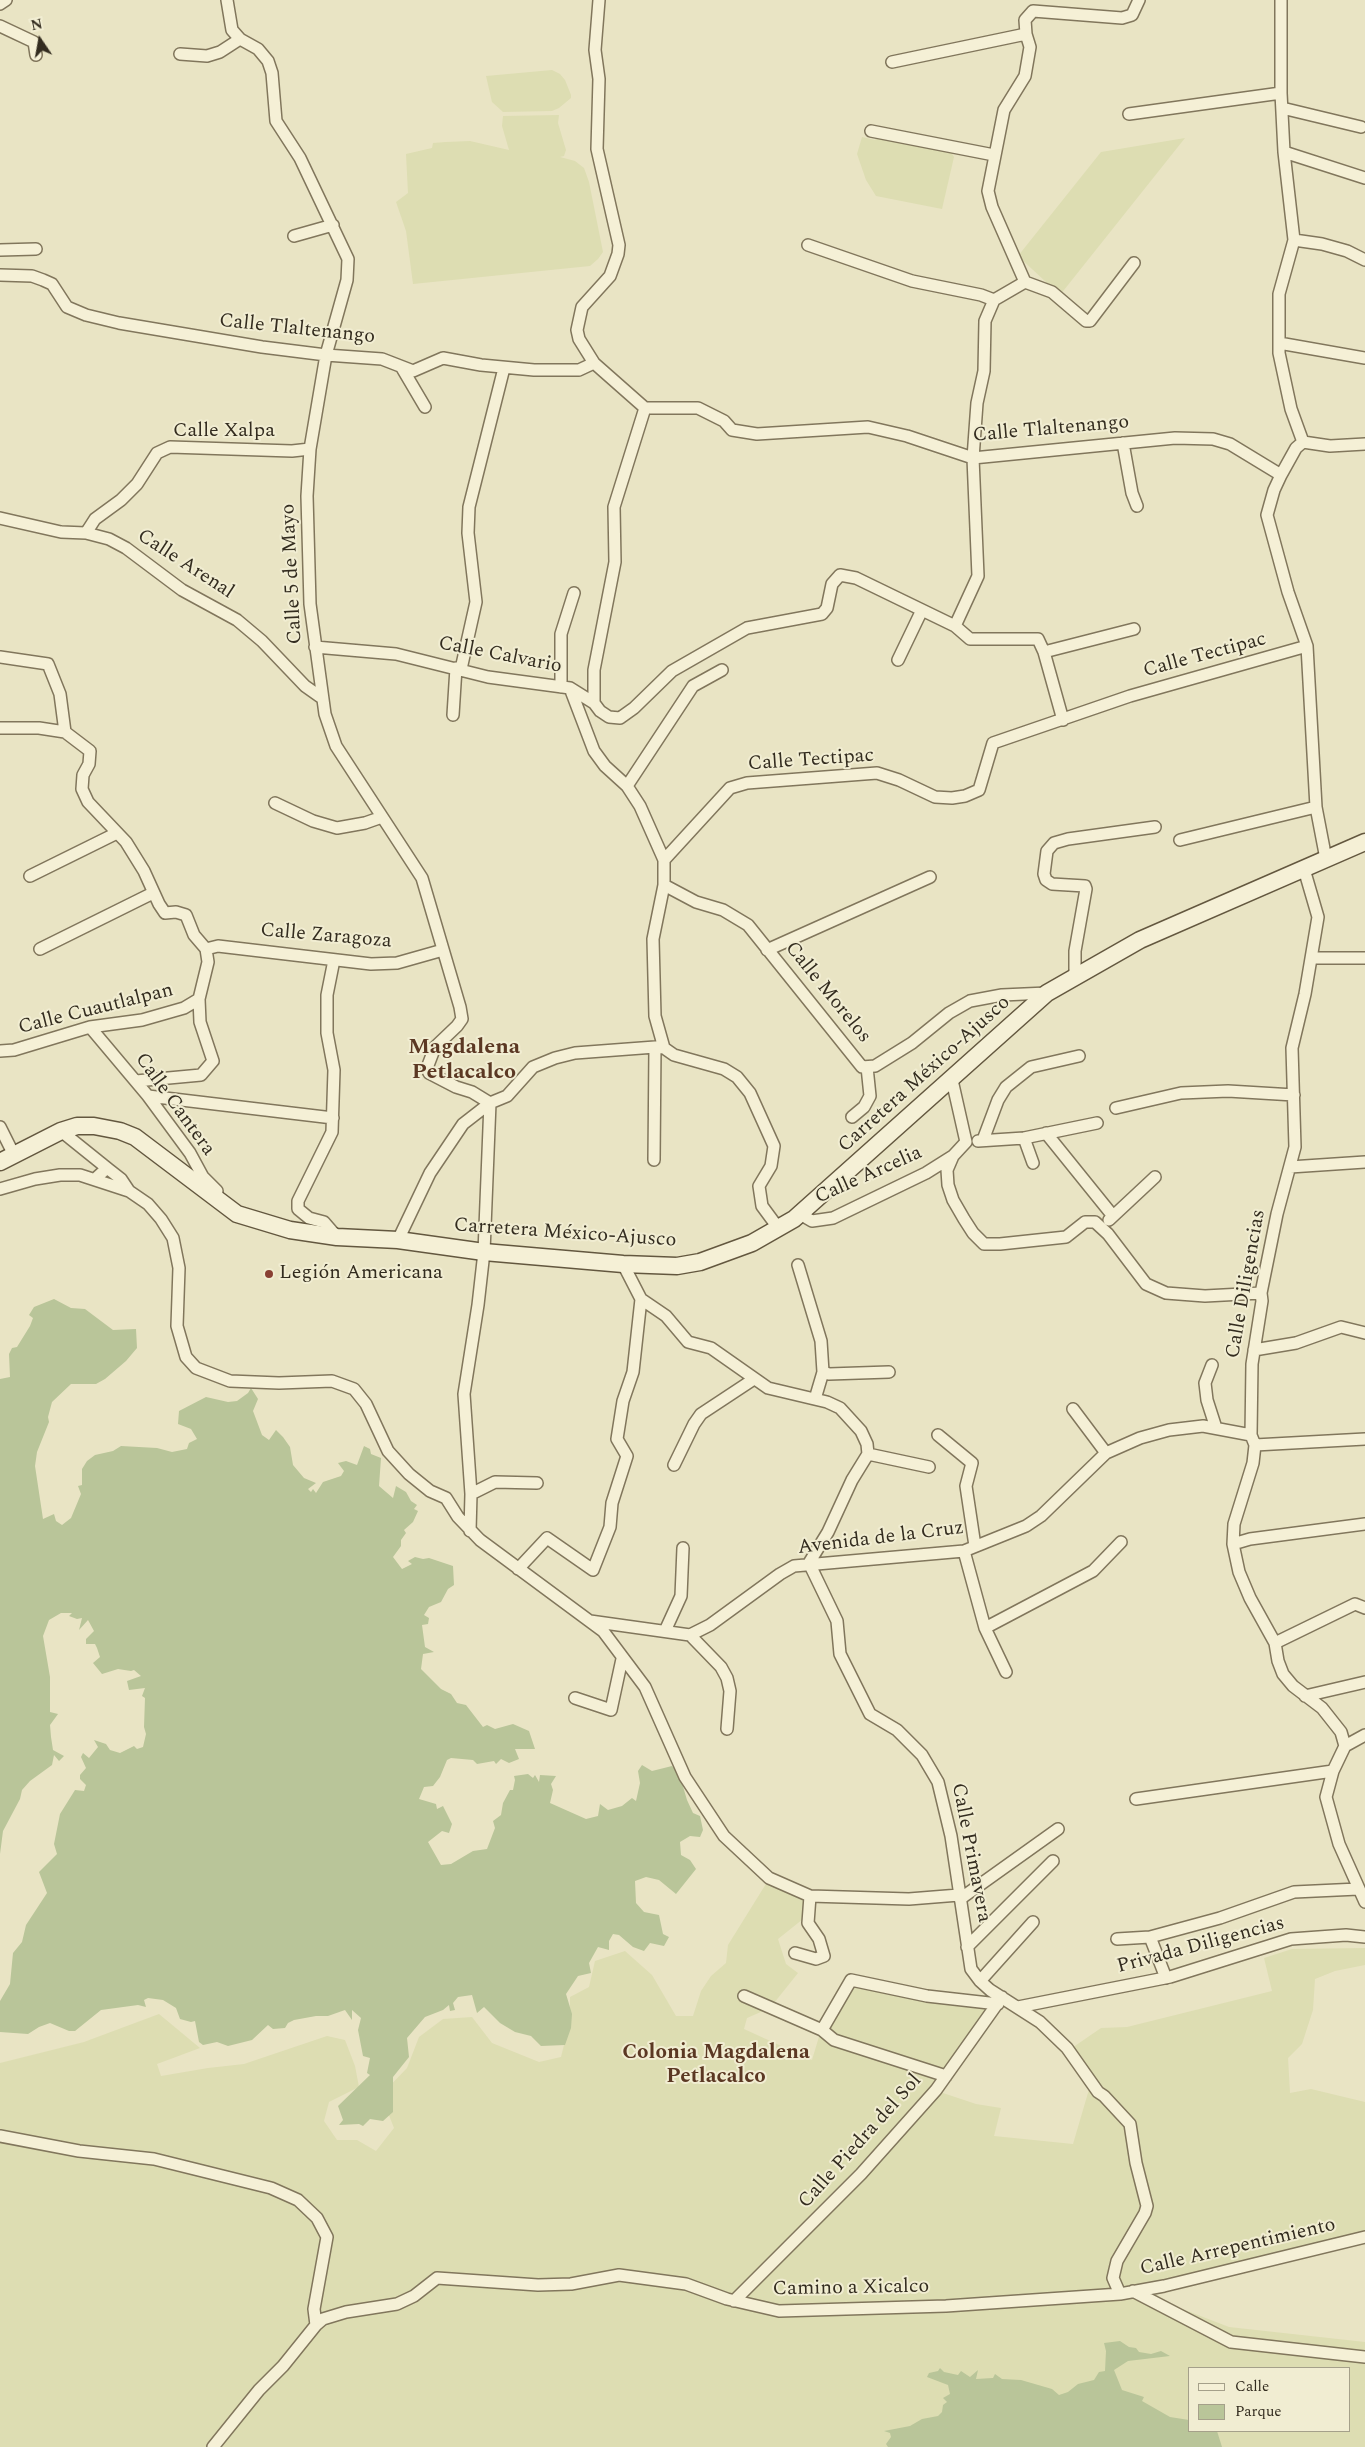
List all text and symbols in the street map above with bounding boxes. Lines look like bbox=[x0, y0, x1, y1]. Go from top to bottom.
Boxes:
text: N bbox=[29, 13, 45, 36]
north arrow bbox=[15, 15, 65, 65]
street label: Calle Tlaltenango bbox=[218, 310, 376, 350]
street label: Calle Tlaltenango bbox=[972, 411, 1130, 449]
street label: Calle Xalpa bbox=[173, 420, 275, 444]
street label: Calle 5 de Mayo bbox=[277, 503, 309, 645]
street label: Calle Arenal bbox=[132, 525, 238, 605]
street label: Calle Tectipac bbox=[1141, 628, 1269, 684]
street label: Calle Calvario bbox=[436, 632, 564, 680]
street label: Calle Tectipac bbox=[747, 745, 875, 777]
street label: Calle Zaragoza bbox=[259, 919, 393, 955]
street label: Calle Morelos bbox=[779, 937, 875, 1049]
street label: Calle Cuautlalpan bbox=[16, 979, 176, 1041]
street label: Carretera México-Ajusco bbox=[834, 991, 1016, 1159]
district label: Magdalena Petlacalco bbox=[408, 1036, 520, 1088]
street label: Calle Cantera bbox=[129, 1049, 219, 1161]
street label: Calle Arcelia bbox=[812, 1142, 926, 1210]
street label: Calle Diligencias bbox=[1222, 1208, 1272, 1360]
street label: Carretera México-Ajusco bbox=[453, 1214, 677, 1254]
place label: Legión Americana bbox=[279, 1262, 443, 1286]
marker: Legión Americana bbox=[263, 1268, 275, 1280]
street label: Avenida de la Cruz bbox=[797, 1517, 965, 1561]
street label: Calle Primavera bbox=[945, 1781, 995, 1925]
street label: Privada Diligencias bbox=[1115, 1912, 1287, 1980]
district label: Colonia Magdalena Petlacalco bbox=[622, 2041, 810, 2091]
street label: Calle Piedra del Sol bbox=[794, 2070, 928, 2214]
street label: Calle Arrepentimiento bbox=[1138, 2214, 1338, 2282]
street label: Camino a Xicalco bbox=[773, 2276, 929, 2302]
legend bbox=[1188, 2367, 1350, 2432]
text: Calle bbox=[1235, 2375, 1269, 2398]
text: Parque bbox=[1235, 2400, 1282, 2423]

